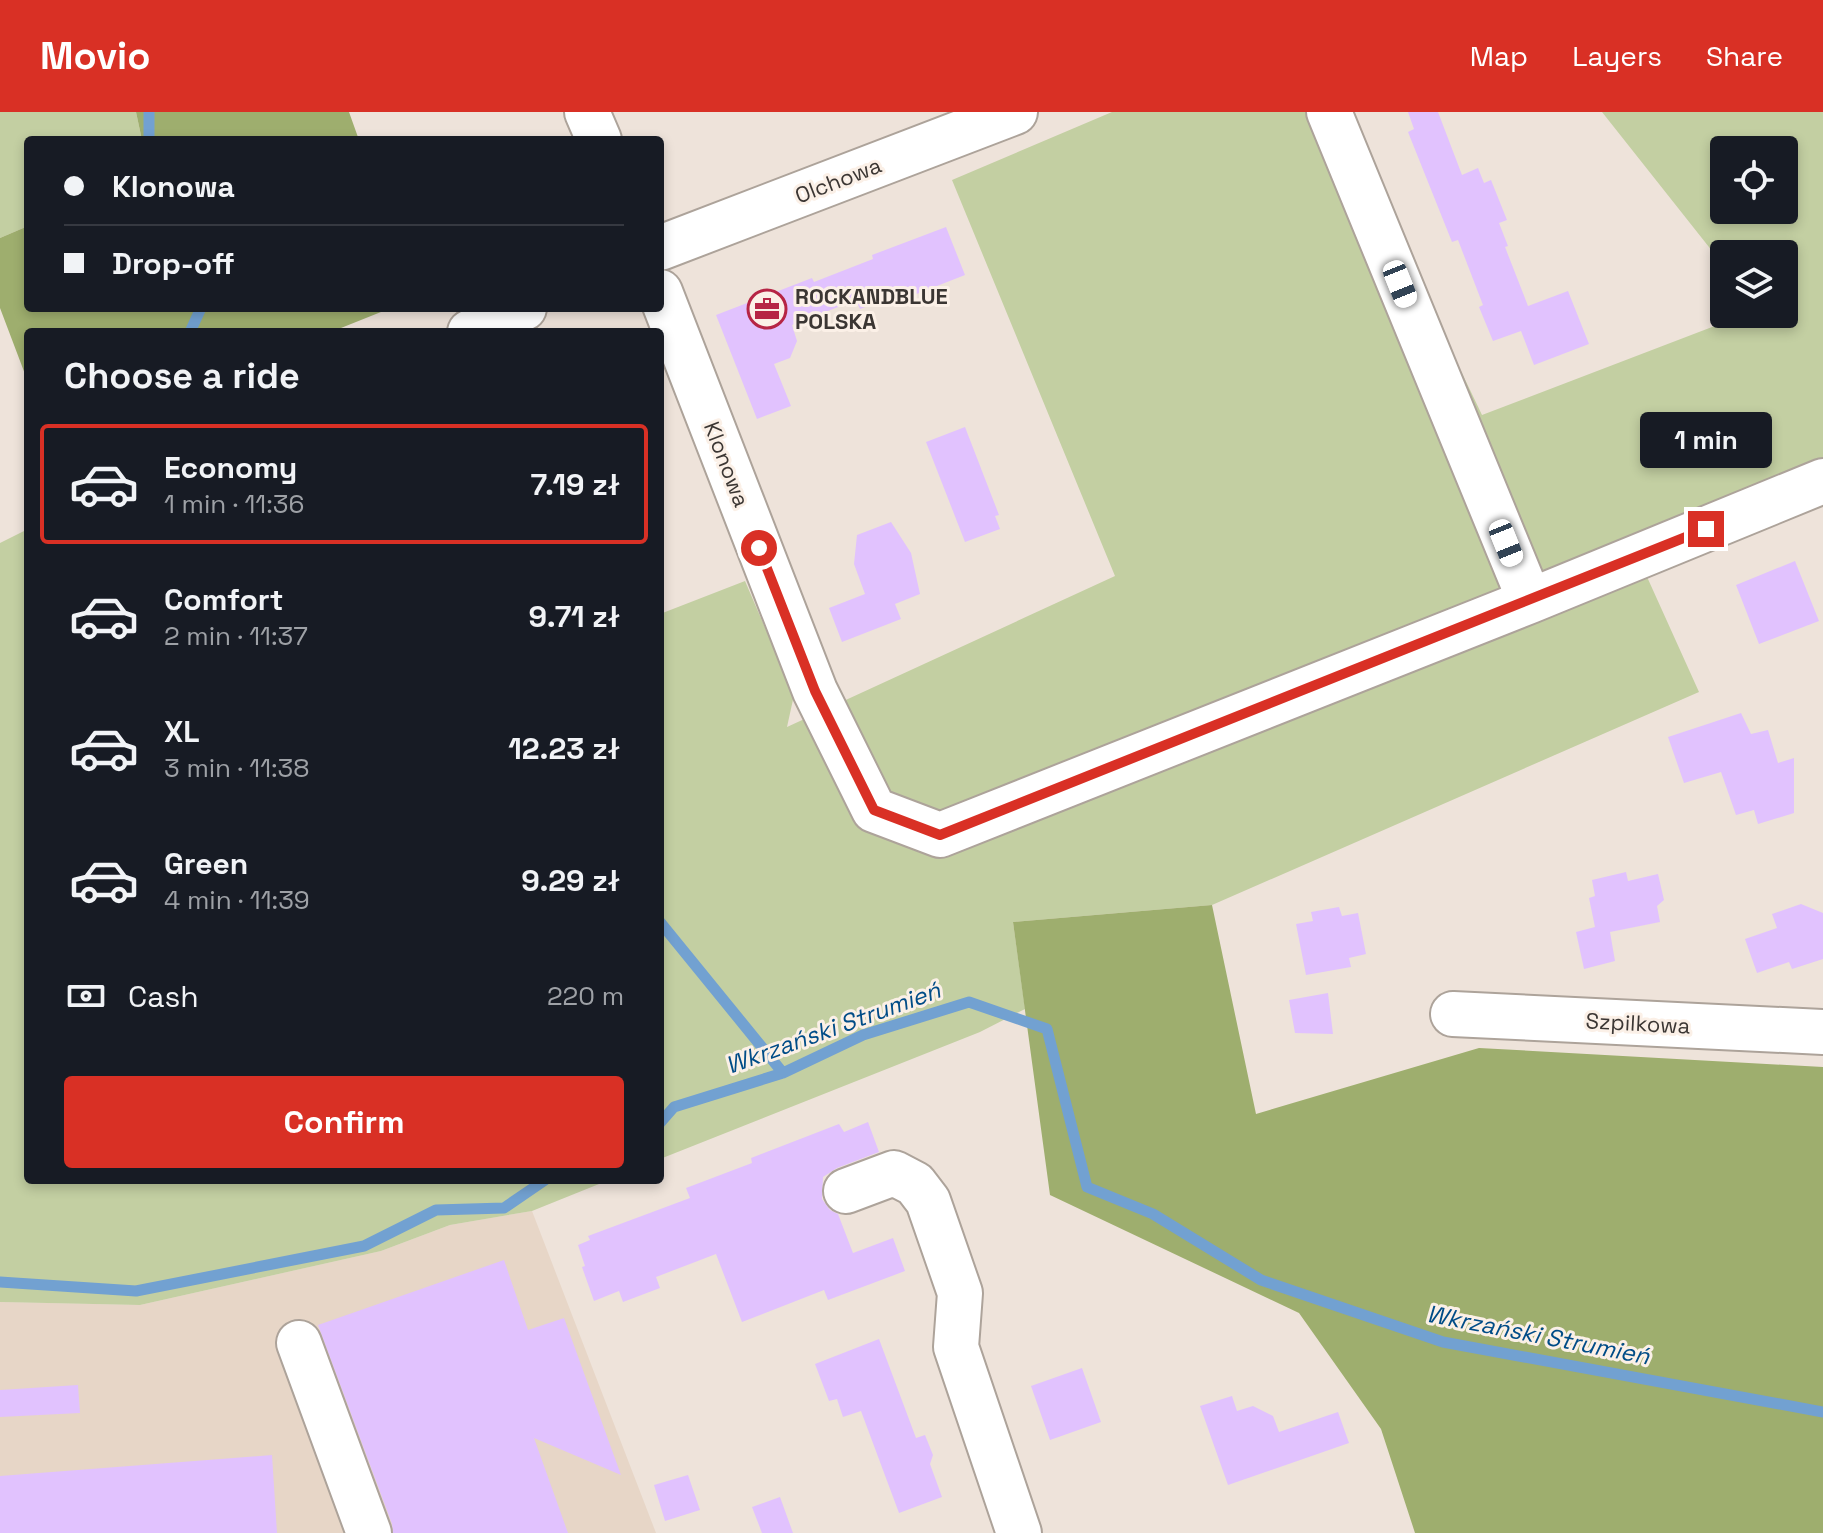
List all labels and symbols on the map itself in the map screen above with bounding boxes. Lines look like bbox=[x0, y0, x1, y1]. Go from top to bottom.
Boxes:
street label: Olchowa bbox=[791, 151, 885, 209]
car bbox=[1380, 257, 1420, 311]
place label: ROCKANDBLUE POLSKA bbox=[795, 282, 948, 335]
office icon: ROCKANDBLUE POLSKA bbox=[746, 288, 788, 330]
callout: 1 min bbox=[1640, 413, 1772, 469]
street label: Klonowa bbox=[698, 417, 756, 511]
route end bbox=[1688, 511, 1724, 547]
car bbox=[1486, 516, 1526, 570]
route start bbox=[741, 530, 777, 566]
water label: Wkrzański Strumień bbox=[721, 974, 946, 1081]
street label: Szpilkowa bbox=[1585, 1006, 1691, 1040]
water label: Wkrzański Strumień bbox=[1424, 1298, 1653, 1372]

